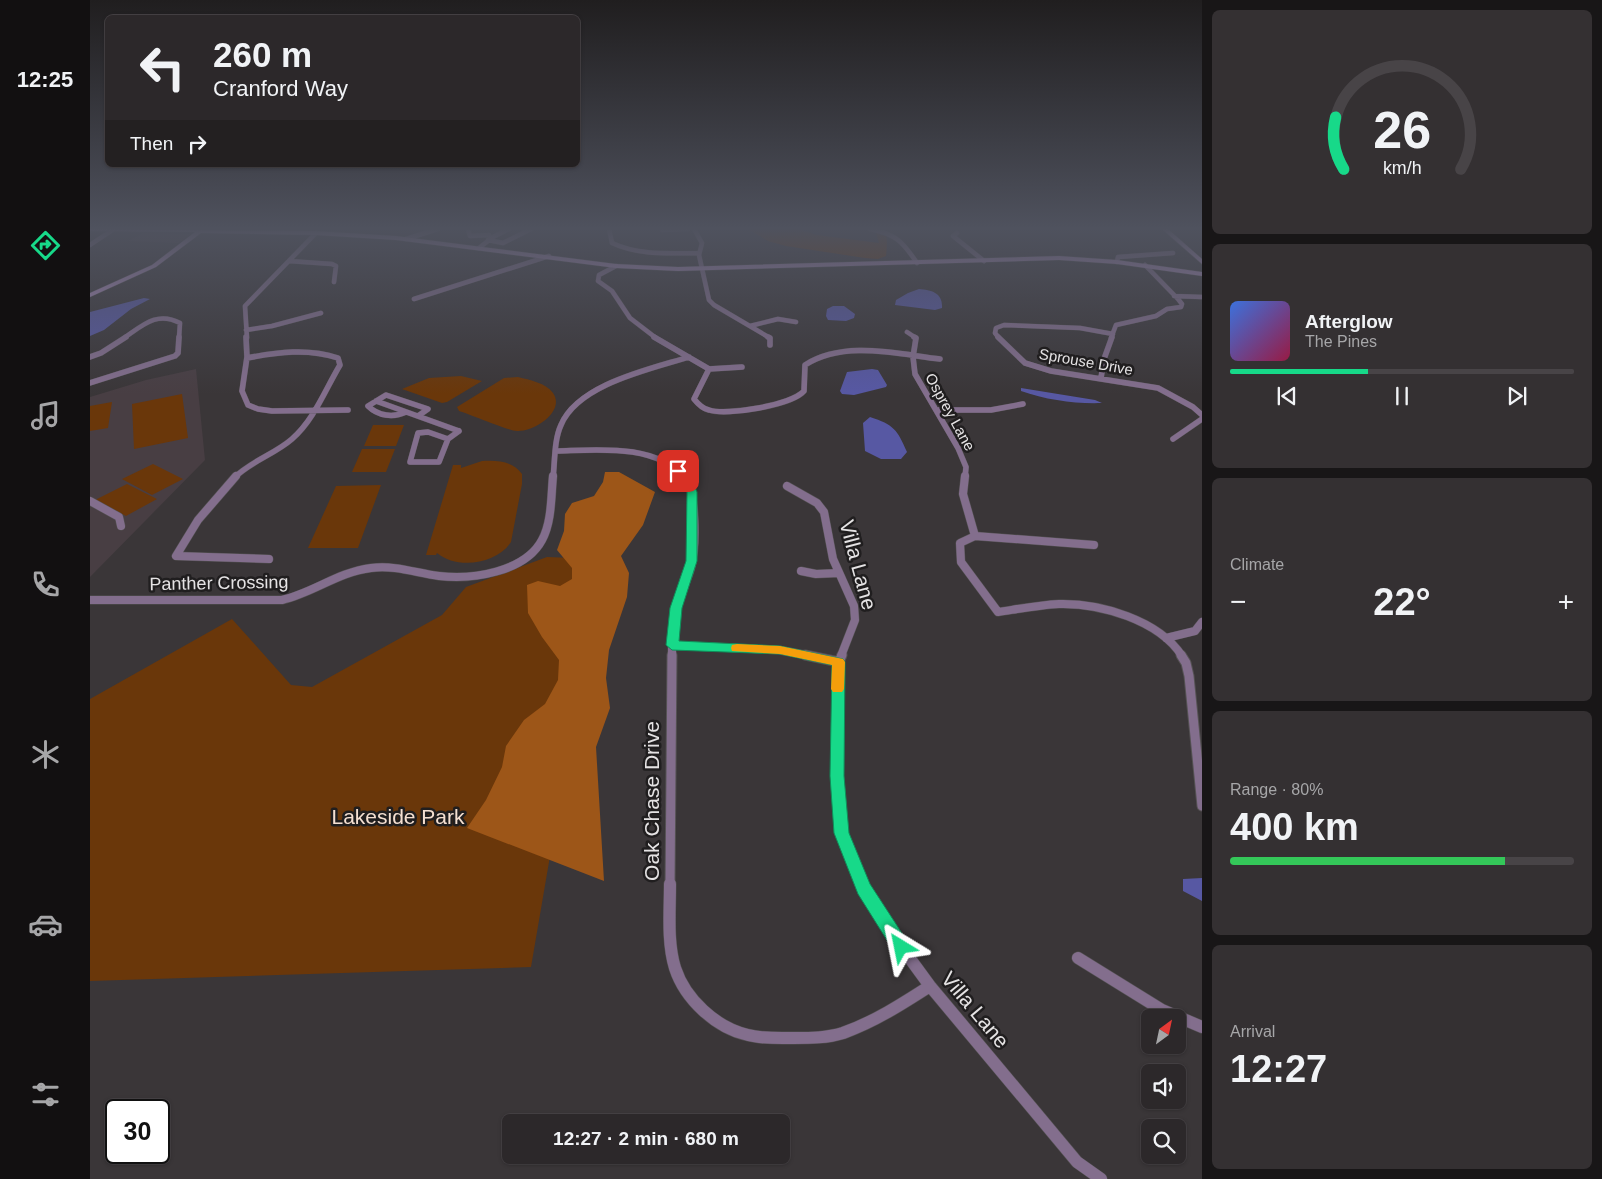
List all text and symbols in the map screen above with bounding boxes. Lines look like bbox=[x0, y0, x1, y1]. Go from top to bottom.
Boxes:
icon: left bbox=[130, 35, 195, 100]
text: 260 m bbox=[213, 35, 312, 74]
text: 12:25 bbox=[17, 67, 73, 92]
text: Cranford Way bbox=[213, 76, 348, 101]
text: 26 bbox=[1373, 101, 1431, 159]
icon: right bbox=[183, 130, 211, 158]
text: Then bbox=[130, 133, 173, 154]
text: km/h bbox=[1383, 158, 1421, 178]
icon: directions bbox=[28, 228, 63, 263]
text: Afterglow bbox=[1305, 311, 1393, 332]
text: The Pines bbox=[1305, 333, 1377, 350]
street label: Sprouse Drive bbox=[1038, 345, 1134, 378]
street label: Osprey Lane bbox=[922, 370, 979, 453]
icon: previous bbox=[1273, 382, 1301, 410]
icon: pause bbox=[1388, 382, 1416, 410]
icon: next bbox=[1503, 382, 1531, 410]
icon: music bbox=[28, 398, 63, 433]
pin bbox=[657, 450, 699, 492]
icon: arrive bbox=[664, 457, 692, 485]
street label: Villa Lane bbox=[835, 518, 881, 612]
text: Climate bbox=[1230, 556, 1284, 573]
icon: phone bbox=[28, 567, 63, 602]
street label: Panther Crossing bbox=[149, 572, 289, 594]
text: 22° bbox=[1373, 581, 1431, 623]
text: − bbox=[1230, 586, 1246, 617]
text: + bbox=[1558, 586, 1574, 617]
street label: Oak Chase Drive bbox=[640, 721, 663, 881]
icon: climate bbox=[28, 737, 63, 772]
text: Range · 80% bbox=[1230, 781, 1323, 798]
park label: Lakeside Park bbox=[331, 805, 465, 828]
text: 400 km bbox=[1230, 806, 1359, 848]
icon: car bbox=[28, 907, 63, 942]
position arrow bbox=[874, 920, 926, 972]
street label: Villa Lane bbox=[937, 967, 1014, 1052]
north arrow bbox=[1141, 1009, 1186, 1054]
map controls bbox=[1141, 1009, 1186, 1164]
text: Arrival bbox=[1230, 1023, 1275, 1040]
text: 12:27 bbox=[1230, 1048, 1327, 1090]
button: sound bbox=[1141, 1064, 1186, 1109]
icon: filters bbox=[28, 1077, 63, 1112]
speed limit sign: 30 bbox=[105, 1099, 170, 1164]
button: search bbox=[1141, 1119, 1186, 1164]
text: 12:27 · 2 min · 680 m bbox=[553, 1128, 739, 1149]

